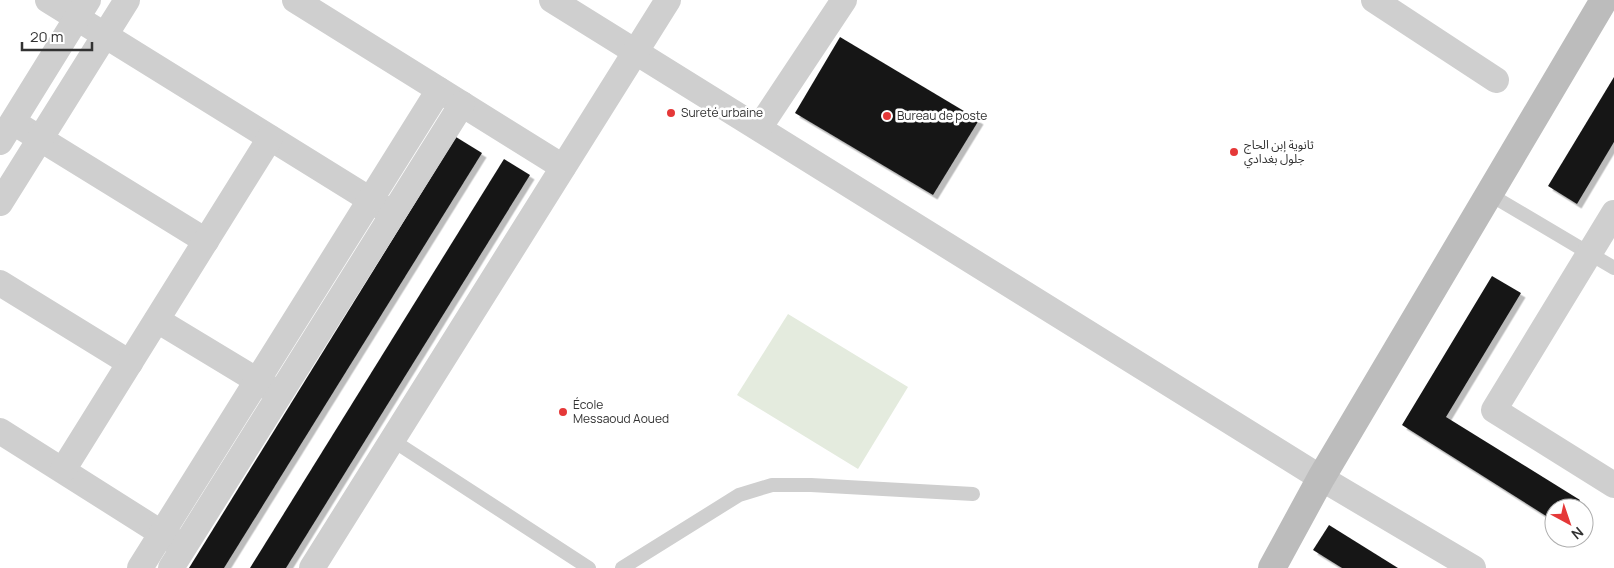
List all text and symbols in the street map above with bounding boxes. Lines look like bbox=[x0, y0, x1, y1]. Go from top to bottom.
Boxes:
scale bar bbox=[22, 20, 92, 52]
text: 20 m bbox=[30, 26, 63, 47]
place label: Sureté urbaine bbox=[681, 104, 763, 121]
marker: Sureté urbaine bbox=[665, 107, 677, 119]
place label: Bureau de poste bbox=[897, 107, 987, 124]
marker: Bureau de poste bbox=[881, 110, 893, 122]
place label: ثانوية إبن الحاج جلول بغدادي bbox=[1244, 136, 1314, 169]
marker: ثانوية إبن الحاج جلول بغدادي bbox=[1228, 146, 1240, 158]
place label: École Messaoud Aoued bbox=[573, 396, 669, 427]
marker: École Messaoud Aoued bbox=[557, 406, 569, 418]
north arrow bbox=[1544, 498, 1594, 548]
text: N bbox=[1568, 523, 1588, 544]

